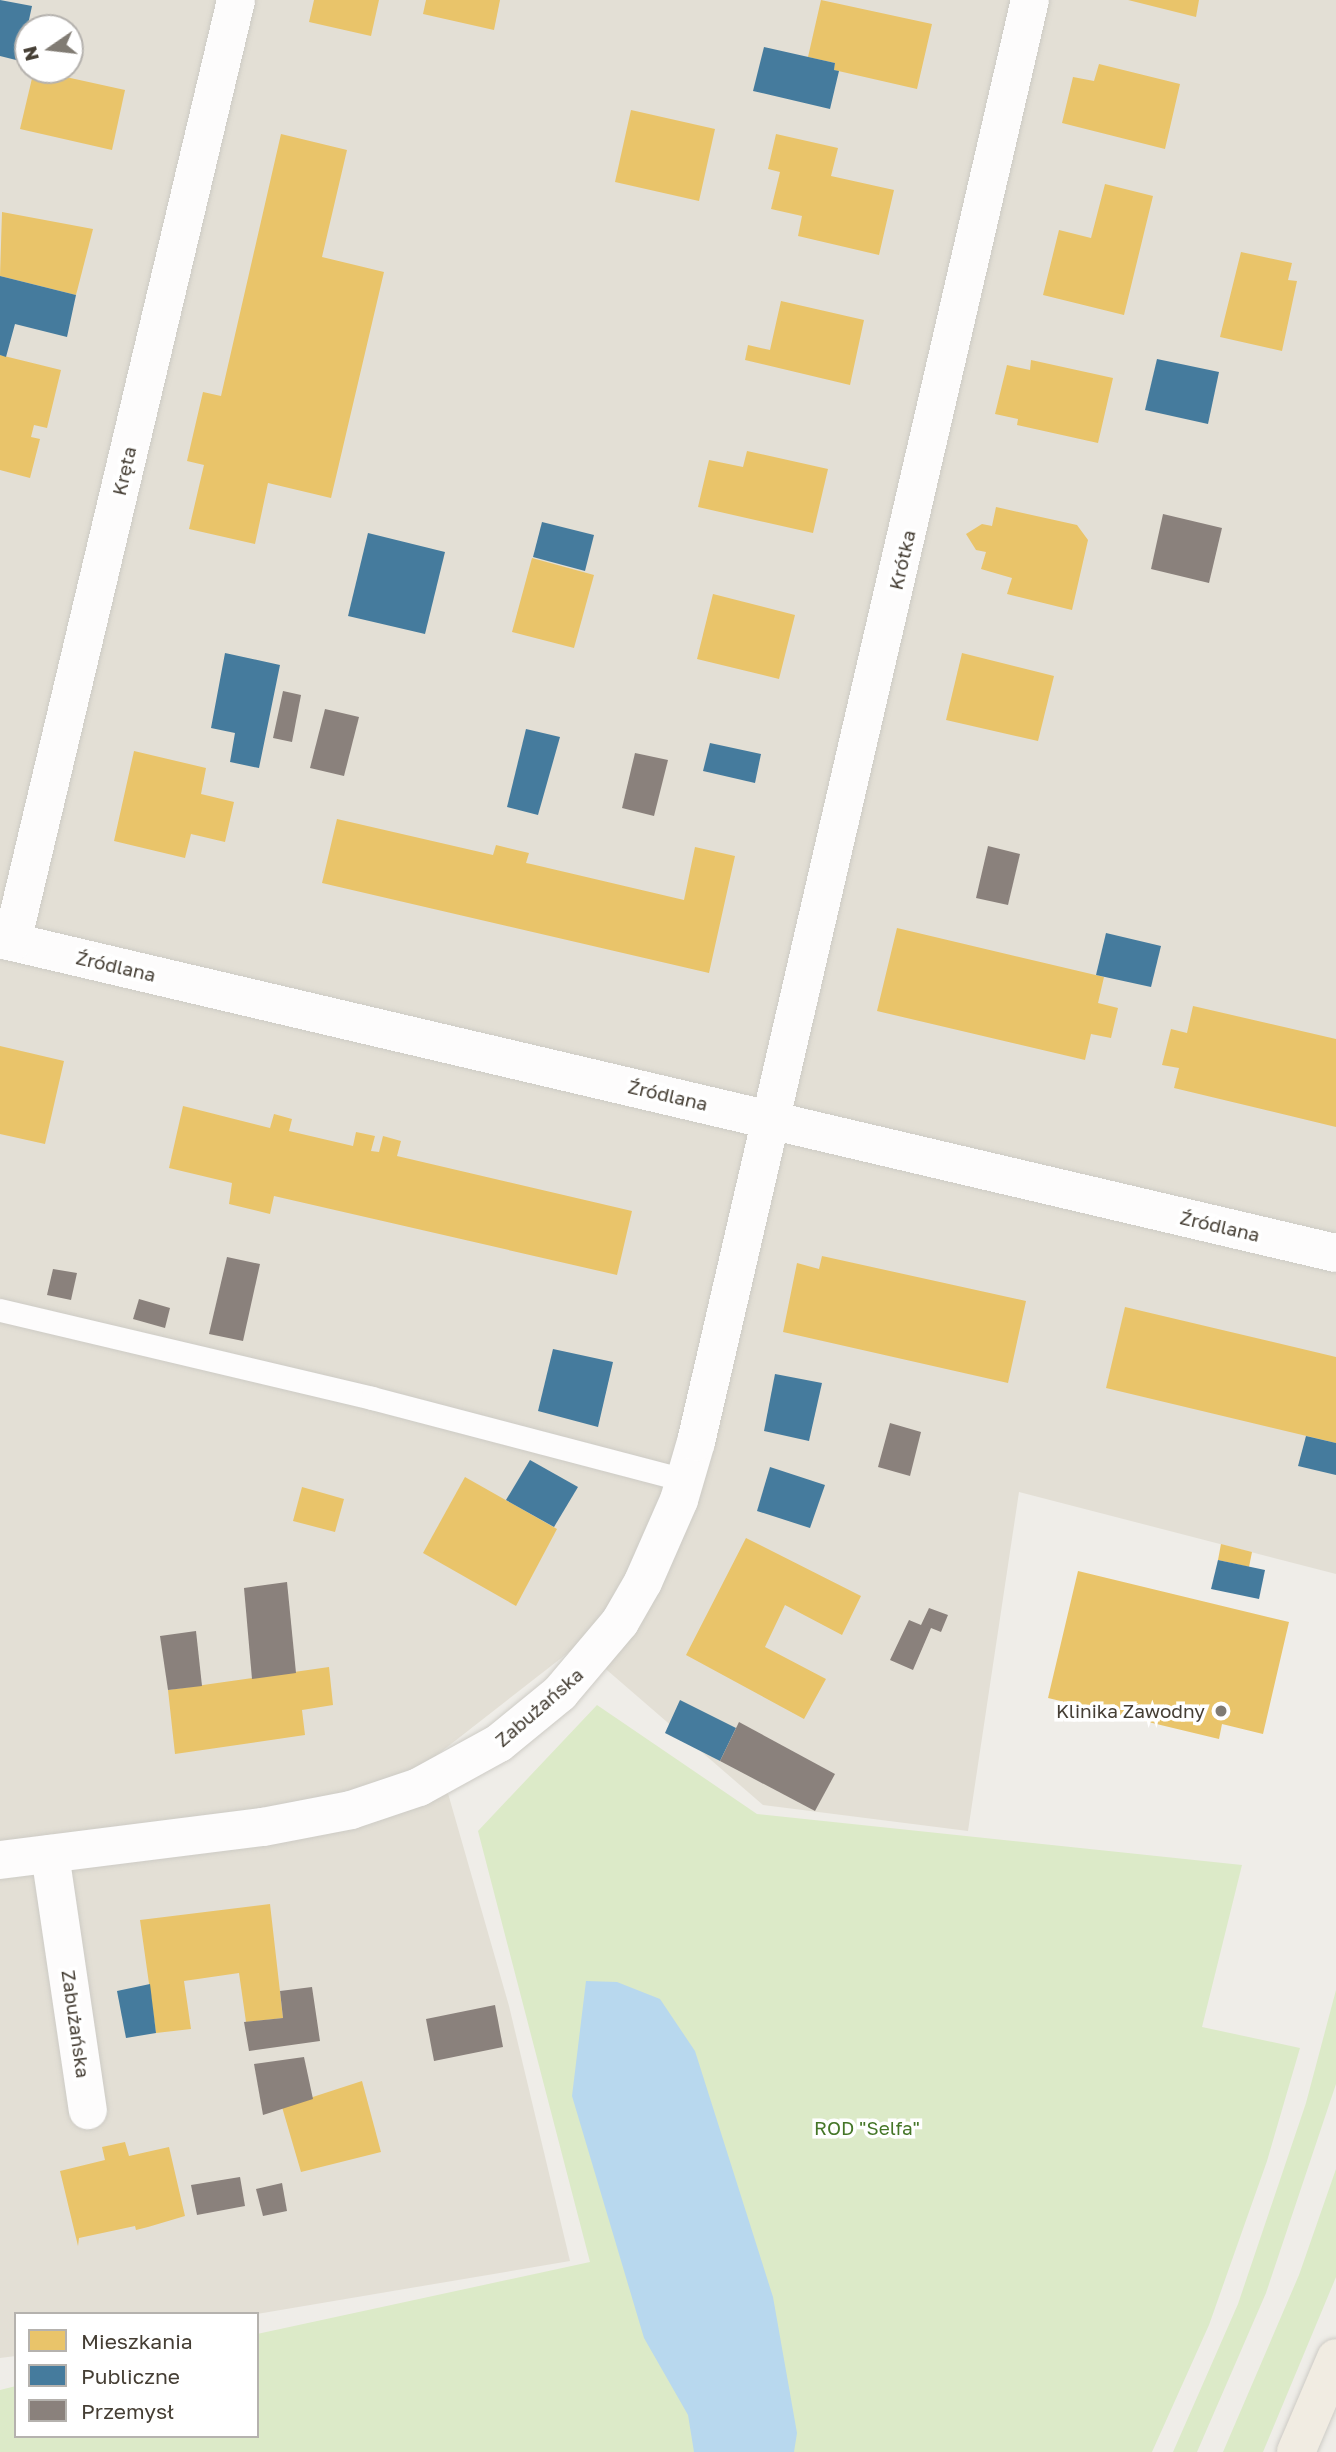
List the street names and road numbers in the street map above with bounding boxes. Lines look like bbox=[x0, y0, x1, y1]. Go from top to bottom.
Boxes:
street label: Kręta bbox=[107, 444, 141, 498]
street label: Krótka bbox=[884, 528, 920, 592]
street label: Źródlana bbox=[74, 946, 158, 986]
street label: Źródlana bbox=[626, 1075, 710, 1115]
street label: Źródlana bbox=[1178, 1206, 1262, 1246]
street label: Zabużańska bbox=[490, 1663, 588, 1751]
street label: Zabużańska bbox=[57, 1969, 95, 2079]

